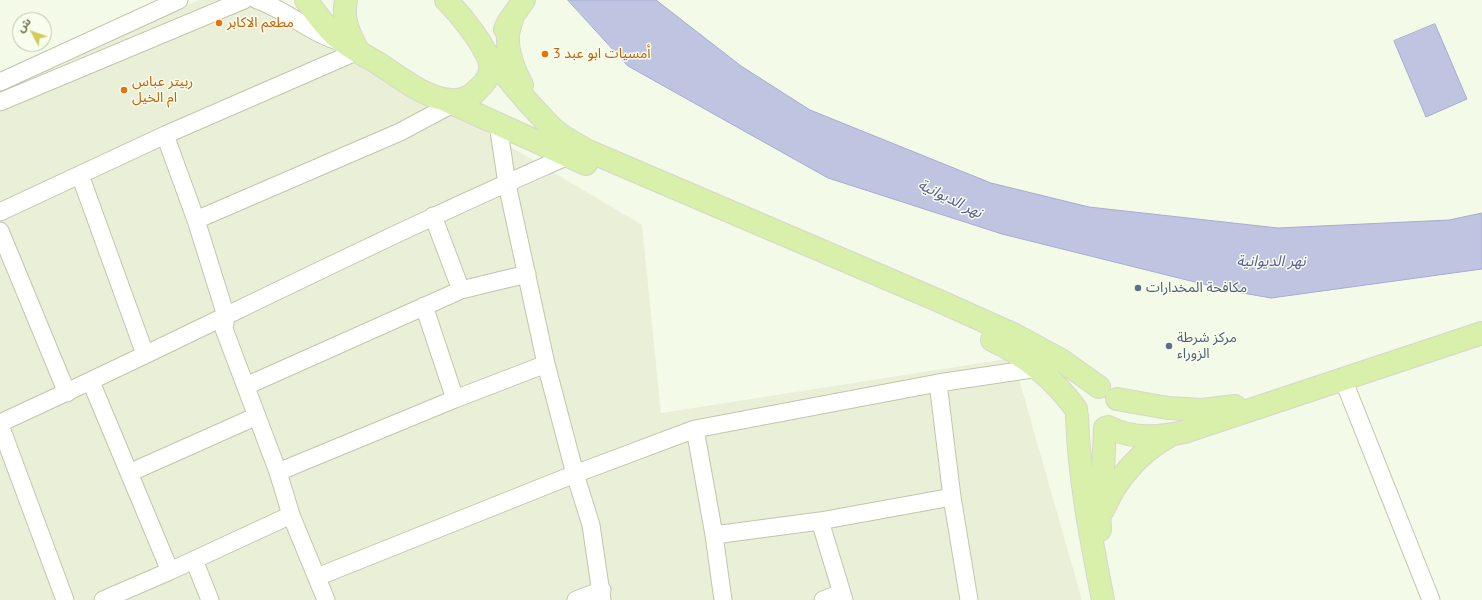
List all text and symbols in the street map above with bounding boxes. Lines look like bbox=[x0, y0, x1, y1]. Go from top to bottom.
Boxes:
north arrow bbox=[12, 12, 52, 52]
text: ش bbox=[13, 15, 34, 35]
place label: مطعم الاكابر bbox=[227, 15, 294, 31]
marker: مطعم الاكابر bbox=[214, 18, 224, 28]
place label: أمسيات ابو عبد 3 bbox=[553, 46, 651, 62]
marker: أمسيات ابو عبد 3 bbox=[540, 49, 550, 59]
place label: ربيتر عباس ام الخيل bbox=[132, 74, 193, 106]
marker: ربيتر عباس ام الخيل bbox=[119, 85, 129, 95]
water label: نهر الديوانية bbox=[915, 176, 985, 222]
water label: نهر الديوانية bbox=[1236, 253, 1306, 271]
place label: مكافحة المخدارات bbox=[1146, 280, 1247, 296]
marker: مكافحة المخدارات bbox=[1133, 283, 1143, 293]
place label: مركز شرطة الزوراء bbox=[1177, 330, 1237, 362]
marker: مركز شرطة الزوراء bbox=[1164, 341, 1174, 351]

